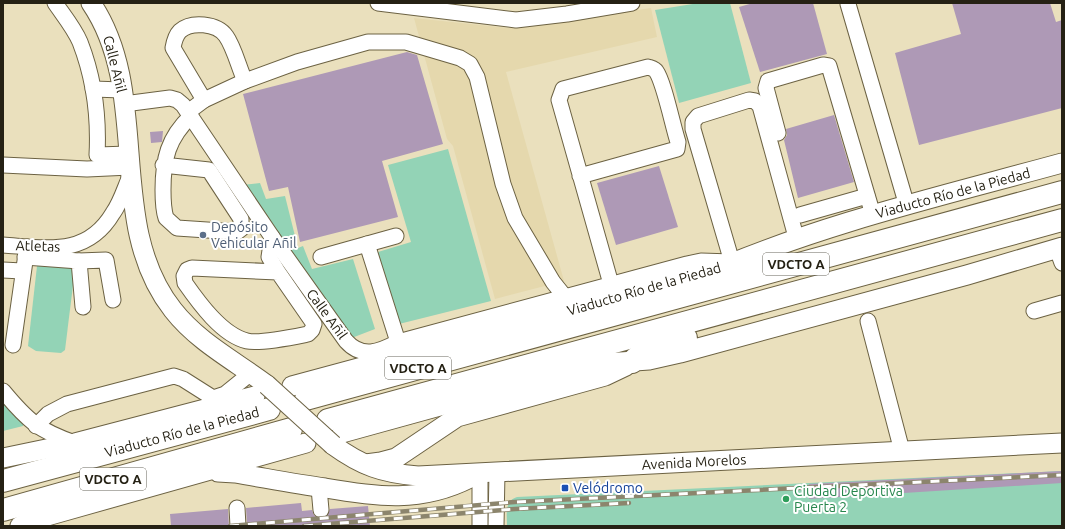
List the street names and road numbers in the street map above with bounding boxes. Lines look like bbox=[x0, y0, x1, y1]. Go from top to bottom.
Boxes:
street label: Calle Añil bbox=[100, 34, 130, 95]
street label: Viaducto Río de la Piedad bbox=[874, 165, 1032, 221]
street label: Atletas bbox=[15, 237, 61, 255]
road number: VDCTO A bbox=[763, 253, 829, 275]
street label: Viaducto Río de la Piedad bbox=[565, 259, 723, 319]
street label: Calle Añil bbox=[303, 286, 351, 343]
road number: VDCTO A bbox=[385, 357, 451, 379]
street label: Viaducto Río de la Piedad bbox=[103, 404, 261, 460]
street label: Avenida Morelos bbox=[641, 451, 747, 473]
road number: VDCTO A bbox=[80, 468, 146, 490]

